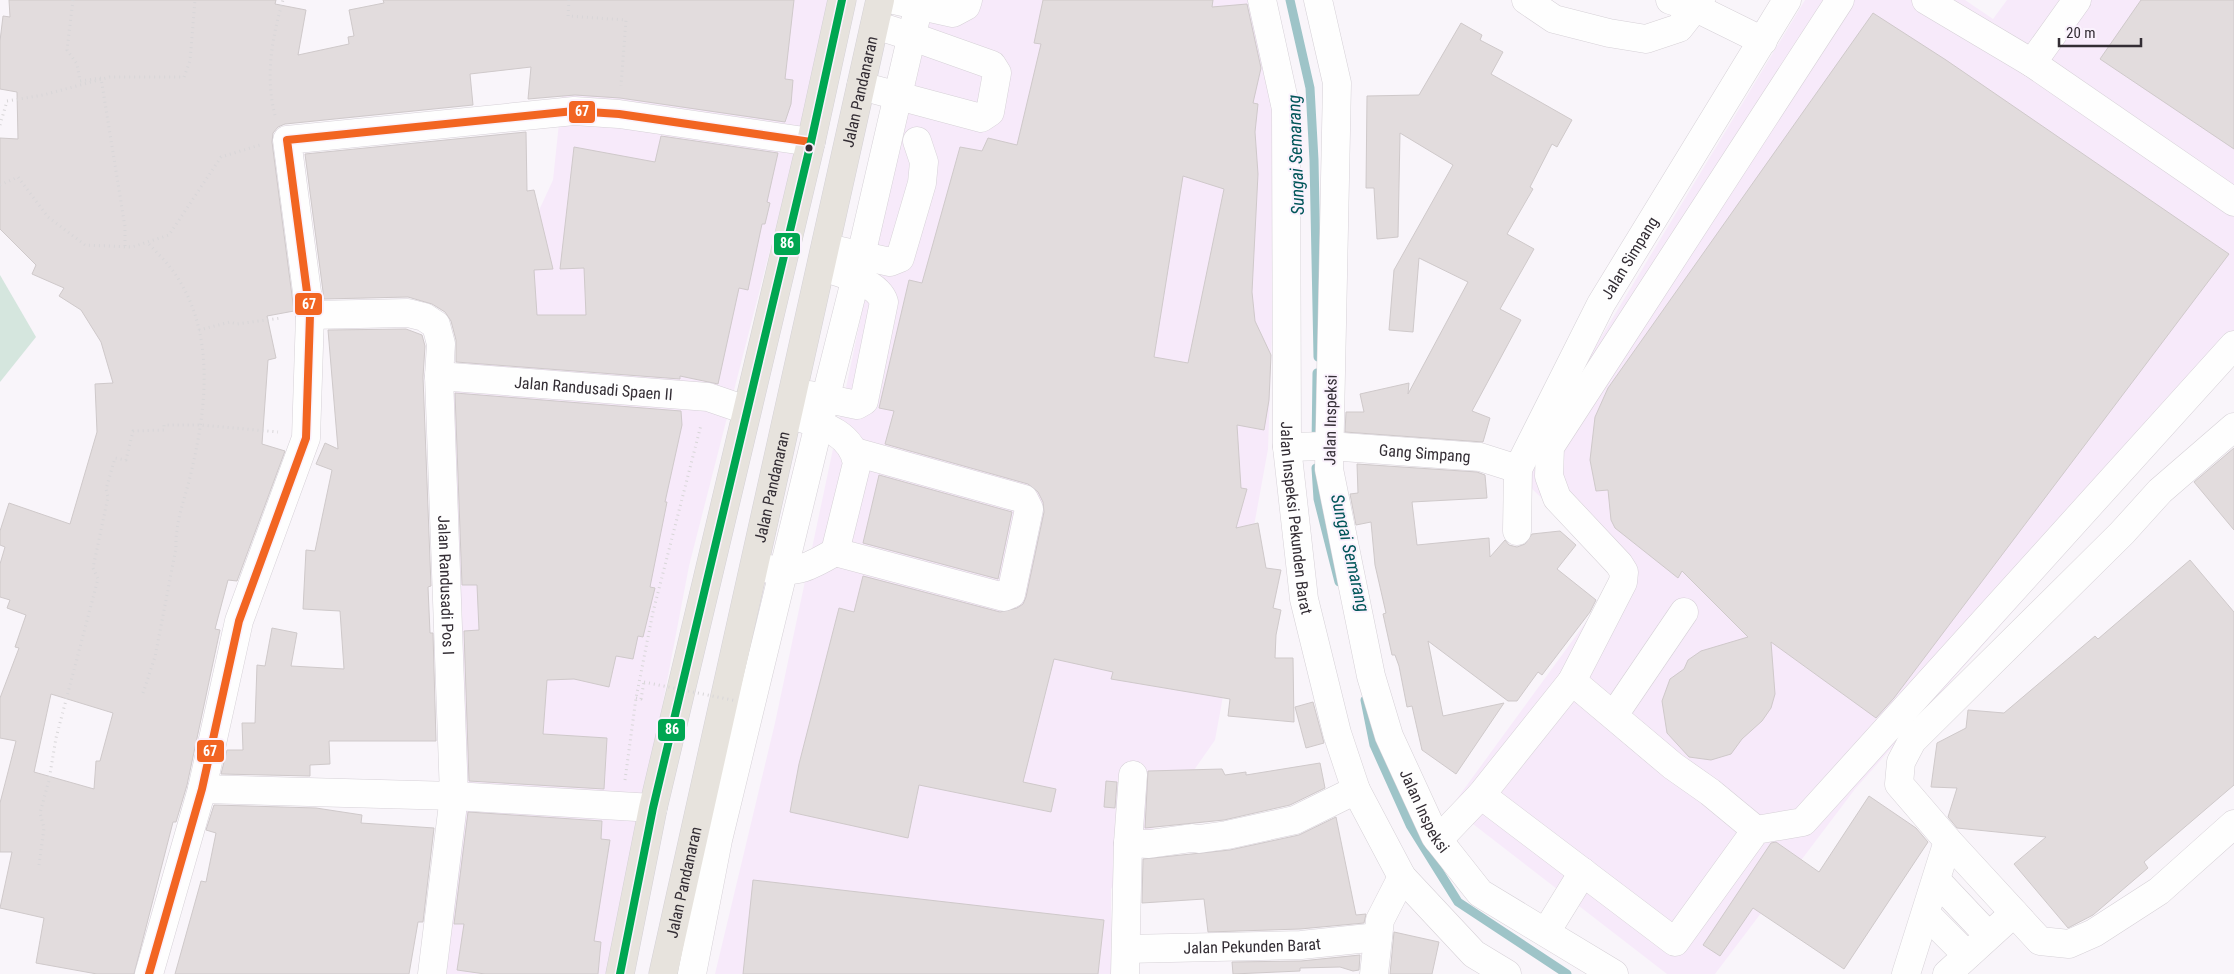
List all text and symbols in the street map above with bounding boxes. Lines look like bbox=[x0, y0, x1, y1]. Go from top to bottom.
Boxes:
scale bar bbox=[2059, 15, 2142, 47]
text: 20 m bbox=[2066, 24, 2096, 42]
street label: Jalan Pandanaran bbox=[838, 34, 882, 149]
water label: Sungai Semarang bbox=[1283, 94, 1308, 215]
line badge: 67 bbox=[568, 100, 596, 124]
text: 67 bbox=[575, 103, 589, 119]
unlabelled marker bbox=[804, 143, 814, 153]
street label: Jalan Simpang bbox=[1597, 213, 1662, 303]
line badge: 86 bbox=[773, 232, 801, 256]
text: 86 bbox=[780, 235, 794, 251]
line badge: 67 bbox=[294, 292, 323, 316]
text: 67 bbox=[302, 296, 316, 312]
street label: Jalan Randusadi Spaen II bbox=[514, 373, 673, 404]
street label: Jalan Inspeksi bbox=[1320, 374, 1341, 466]
street label: Jalan Inspeksi Pekunden Barat bbox=[1277, 422, 1316, 616]
street label: Jalan Pandanaran bbox=[750, 430, 794, 544]
street label: Gang Simpang bbox=[1378, 441, 1471, 466]
water label: Sungai Semarang bbox=[1327, 492, 1374, 614]
street label: Jalan Randusadi Pos I bbox=[434, 515, 458, 655]
line badge: 86 bbox=[657, 718, 686, 742]
text: 86 bbox=[665, 721, 679, 737]
line badge: 67 bbox=[196, 739, 225, 763]
text: 67 bbox=[203, 743, 217, 759]
street label: Jalan Inspeksi bbox=[1396, 766, 1453, 857]
street label: Jalan Pandanaran bbox=[662, 825, 706, 940]
street label: Jalan Pekunden Barat bbox=[1183, 934, 1322, 958]

